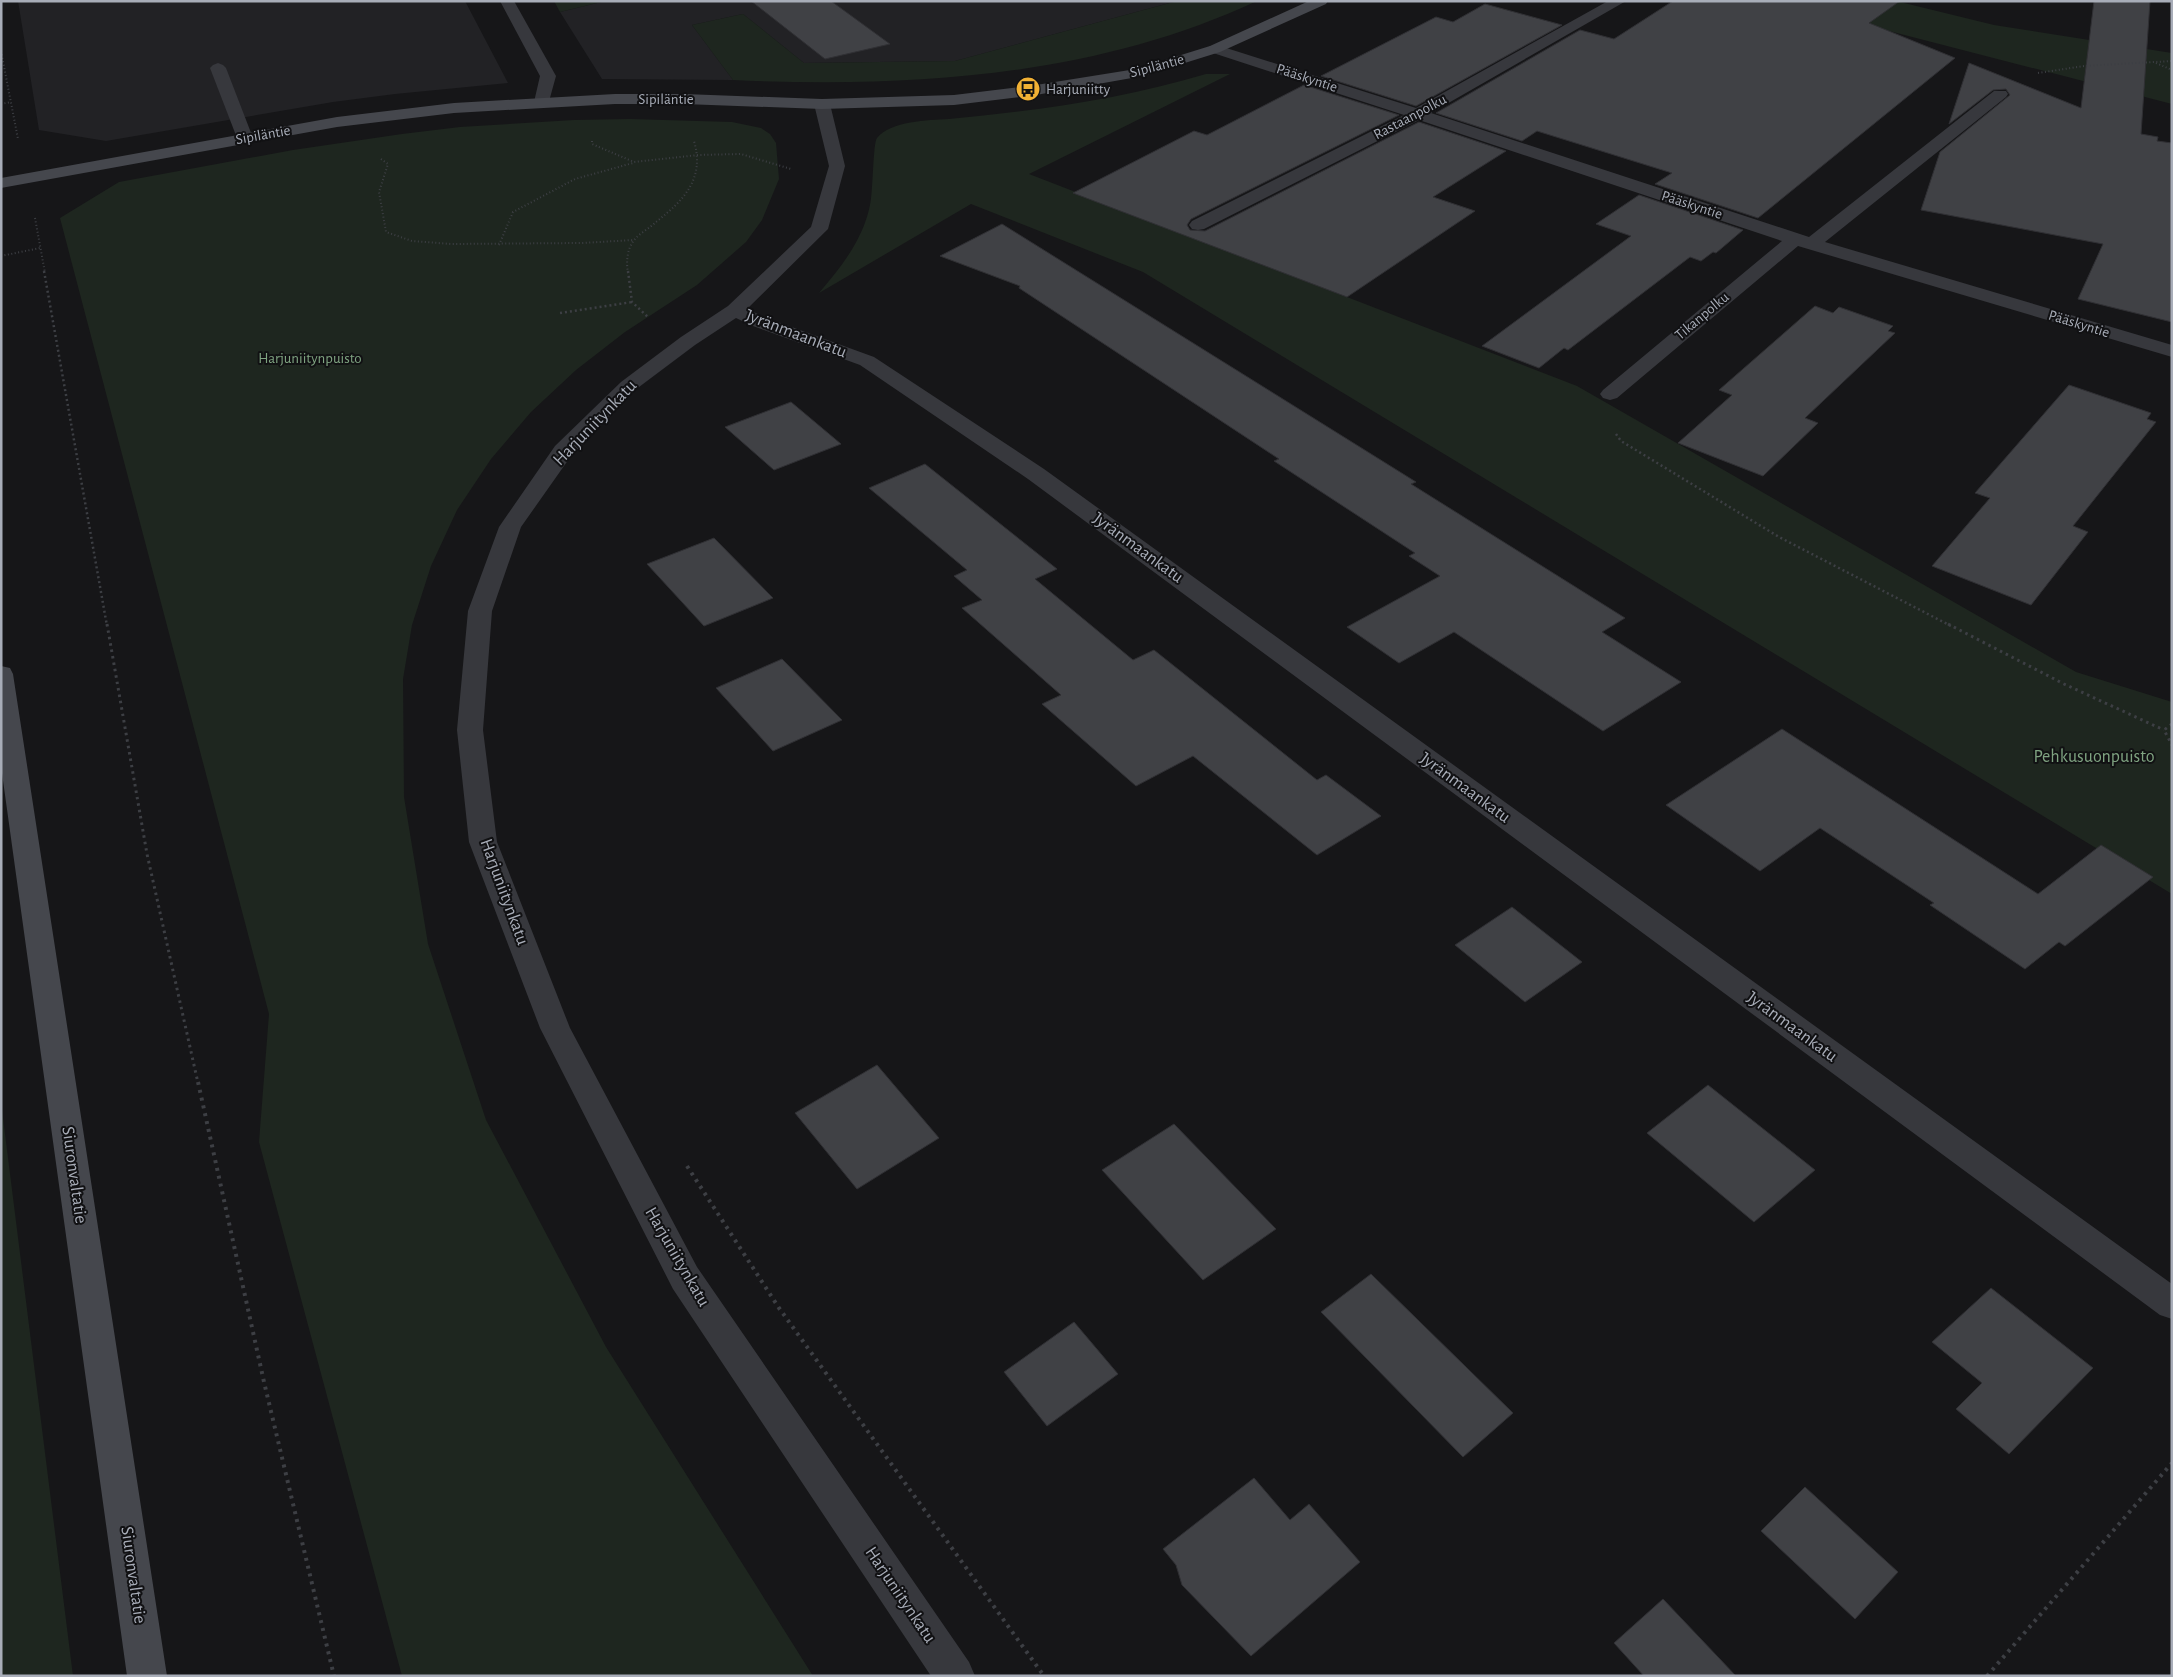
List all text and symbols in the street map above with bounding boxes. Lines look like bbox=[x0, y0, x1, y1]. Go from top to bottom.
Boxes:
street label: Sipiläntie bbox=[1128, 52, 1186, 80]
street label: Pääskyntie bbox=[1275, 61, 1339, 95]
bus stop icon: Harjuniitty bbox=[1015, 76, 1041, 102]
place label: Harjuniitty bbox=[1046, 82, 1111, 97]
street label: Rastaanpolku bbox=[1371, 91, 1449, 142]
street label: Sipiläntie bbox=[638, 92, 694, 107]
street label: Sipiläntie bbox=[234, 123, 292, 147]
street label: Pääskyntie bbox=[1660, 188, 1724, 222]
street label: Tikanpolku bbox=[1672, 289, 1732, 343]
street label: Jyränmaankatu bbox=[743, 306, 849, 362]
street label: Pääskyntie bbox=[2047, 308, 2111, 340]
park label: Harjuniitynpuisto bbox=[258, 351, 362, 366]
street label: Harjuniitynkatu bbox=[550, 377, 640, 469]
street label: Jyränmaankatu bbox=[1090, 509, 1186, 587]
park label: Pehkusuonpuisto bbox=[2033, 748, 2155, 766]
street label: Jyränmaankatu bbox=[1417, 749, 1513, 827]
street label: Harjuniitynkatu bbox=[476, 837, 532, 947]
street label: Jyränmaankatu bbox=[1744, 988, 1840, 1066]
street label: Siuronvaltatie bbox=[58, 1125, 90, 1225]
street label: Harjuniitynkatu bbox=[641, 1204, 713, 1310]
street label: Siuronvaltatie bbox=[117, 1525, 149, 1625]
street label: Harjuniitynkatu bbox=[861, 1544, 939, 1646]

